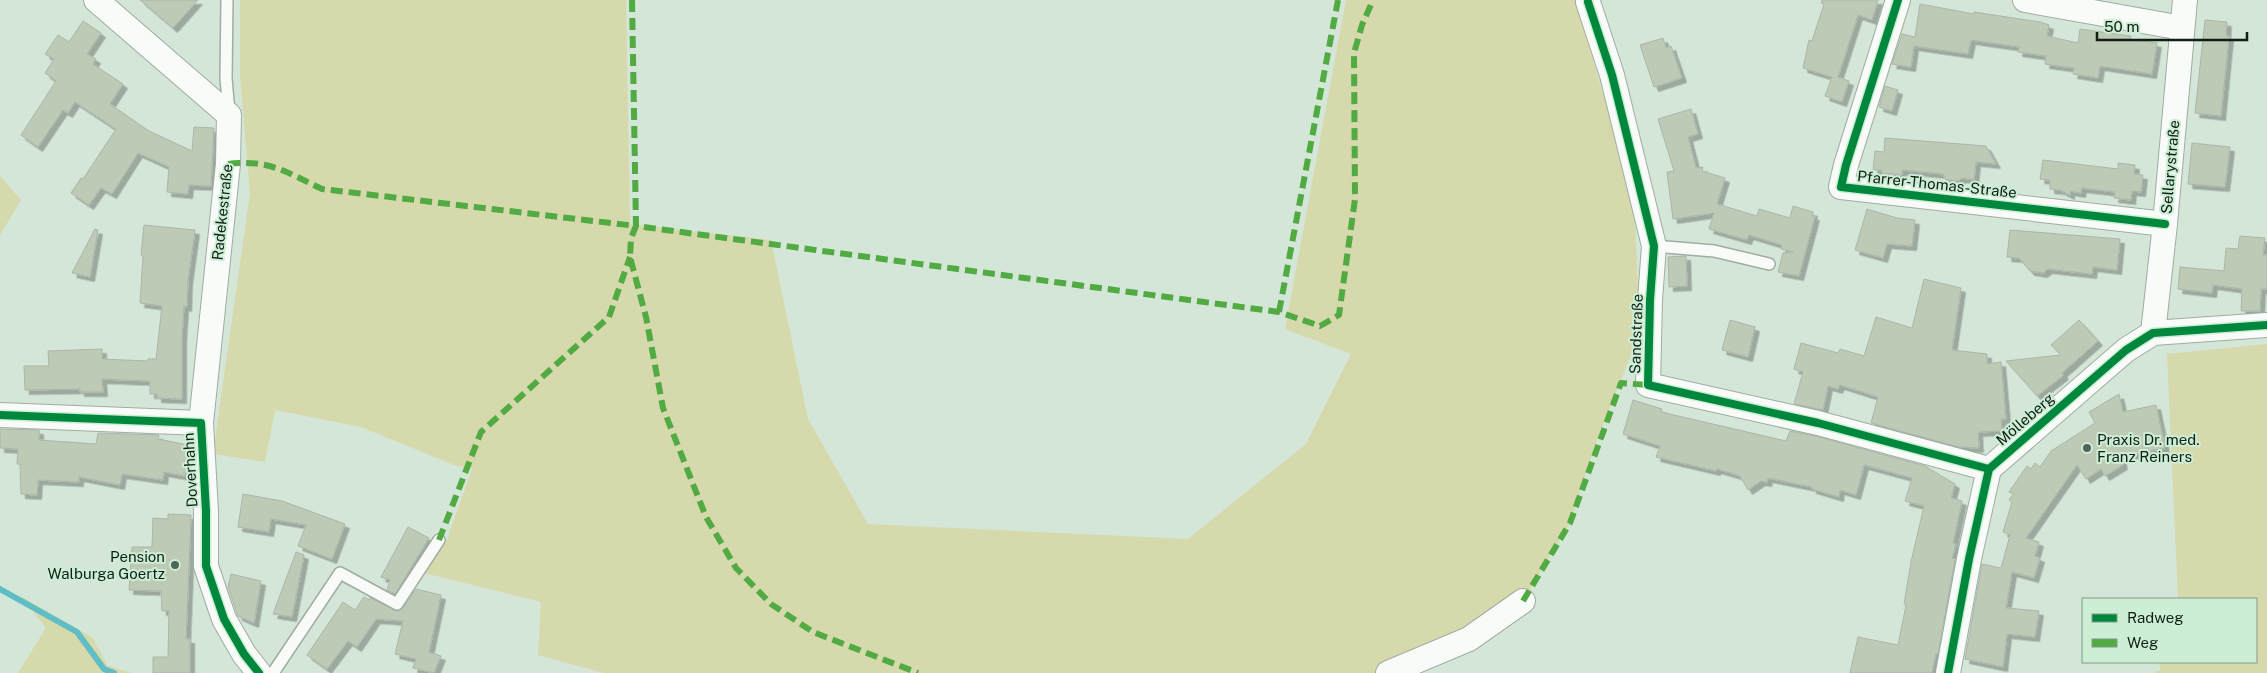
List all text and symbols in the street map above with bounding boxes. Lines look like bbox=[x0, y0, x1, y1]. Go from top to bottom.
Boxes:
scale bar bbox=[2097, 10, 2247, 42]
text: 50 m bbox=[2104, 18, 2139, 35]
street label: Sellarystraße bbox=[2157, 119, 2183, 215]
street label: Radekestraße bbox=[208, 163, 236, 261]
street label: Pfarrer-Thomas-Straße bbox=[1856, 167, 2018, 201]
street label: Sandstraße bbox=[1626, 294, 1646, 374]
street label: Mölleberg bbox=[1993, 389, 2057, 449]
place label: Praxis Dr. med. Franz Reiners bbox=[2097, 431, 2200, 465]
street label: Doverhahn bbox=[180, 432, 200, 508]
marker: Praxis Dr. med. Franz Reiners bbox=[2081, 442, 2093, 454]
place label: Pension Walburga Goertz bbox=[48, 548, 165, 582]
marker: Pension Walburga Goertz bbox=[169, 559, 181, 571]
legend bbox=[2082, 598, 2257, 663]
text: Radweg bbox=[2127, 609, 2184, 626]
text: Weg bbox=[2127, 634, 2158, 651]

